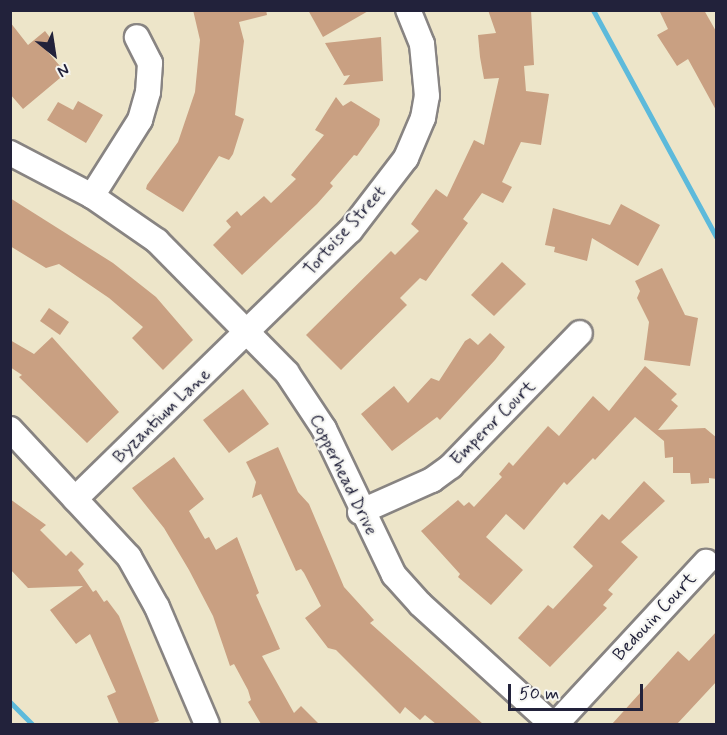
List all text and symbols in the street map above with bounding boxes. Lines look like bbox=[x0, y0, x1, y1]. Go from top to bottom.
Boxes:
north arrow bbox=[24, 24, 84, 84]
text: N bbox=[53, 58, 73, 82]
street label: Tortoise Street bbox=[298, 181, 392, 281]
street label: Byzantium Lane bbox=[109, 365, 215, 467]
street label: Emperor Court bbox=[446, 376, 540, 470]
street label: Copperhead Drive bbox=[304, 411, 382, 539]
street label: Bedouin Court bbox=[610, 570, 700, 664]
scale bar bbox=[511, 672, 646, 710]
text: 50 m bbox=[519, 682, 559, 706]

